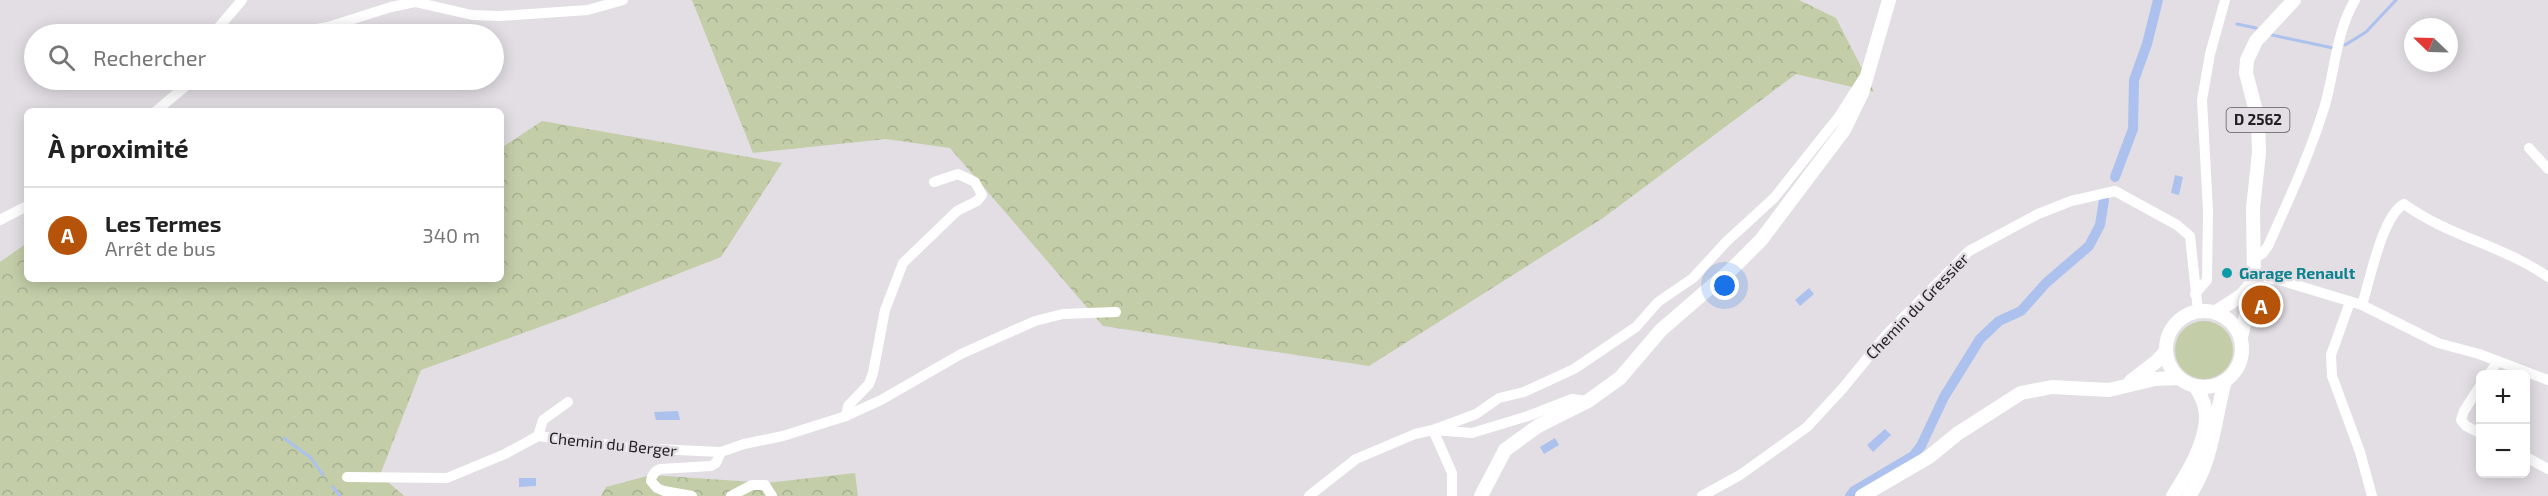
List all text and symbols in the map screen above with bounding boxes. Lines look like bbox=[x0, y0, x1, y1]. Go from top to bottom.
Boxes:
north arrow bbox=[2404, 18, 2458, 72]
search box bbox=[24, 24, 504, 90]
icon: search bbox=[45, 41, 78, 74]
text: Rechercher bbox=[93, 44, 206, 70]
road number: D 2562 bbox=[2226, 108, 2290, 132]
text: À proximité bbox=[48, 132, 189, 163]
text: Les Termes bbox=[105, 210, 221, 236]
text: A bbox=[61, 223, 74, 247]
text: 340 m bbox=[423, 223, 480, 247]
text: Arrêt de bus bbox=[105, 236, 216, 260]
street label: Chemin du Gressier bbox=[1861, 248, 1972, 363]
place label: Garage Renault bbox=[2239, 263, 2356, 282]
marker: Garage Renault bbox=[2220, 266, 2234, 280]
your location bbox=[1710, 271, 1739, 300]
pin: A bbox=[2242, 282, 2280, 328]
map controls bbox=[2476, 370, 2530, 478]
button: + bbox=[2476, 370, 2530, 424]
button: − bbox=[2476, 424, 2530, 478]
street label: Chemin du Berger bbox=[548, 427, 678, 460]

